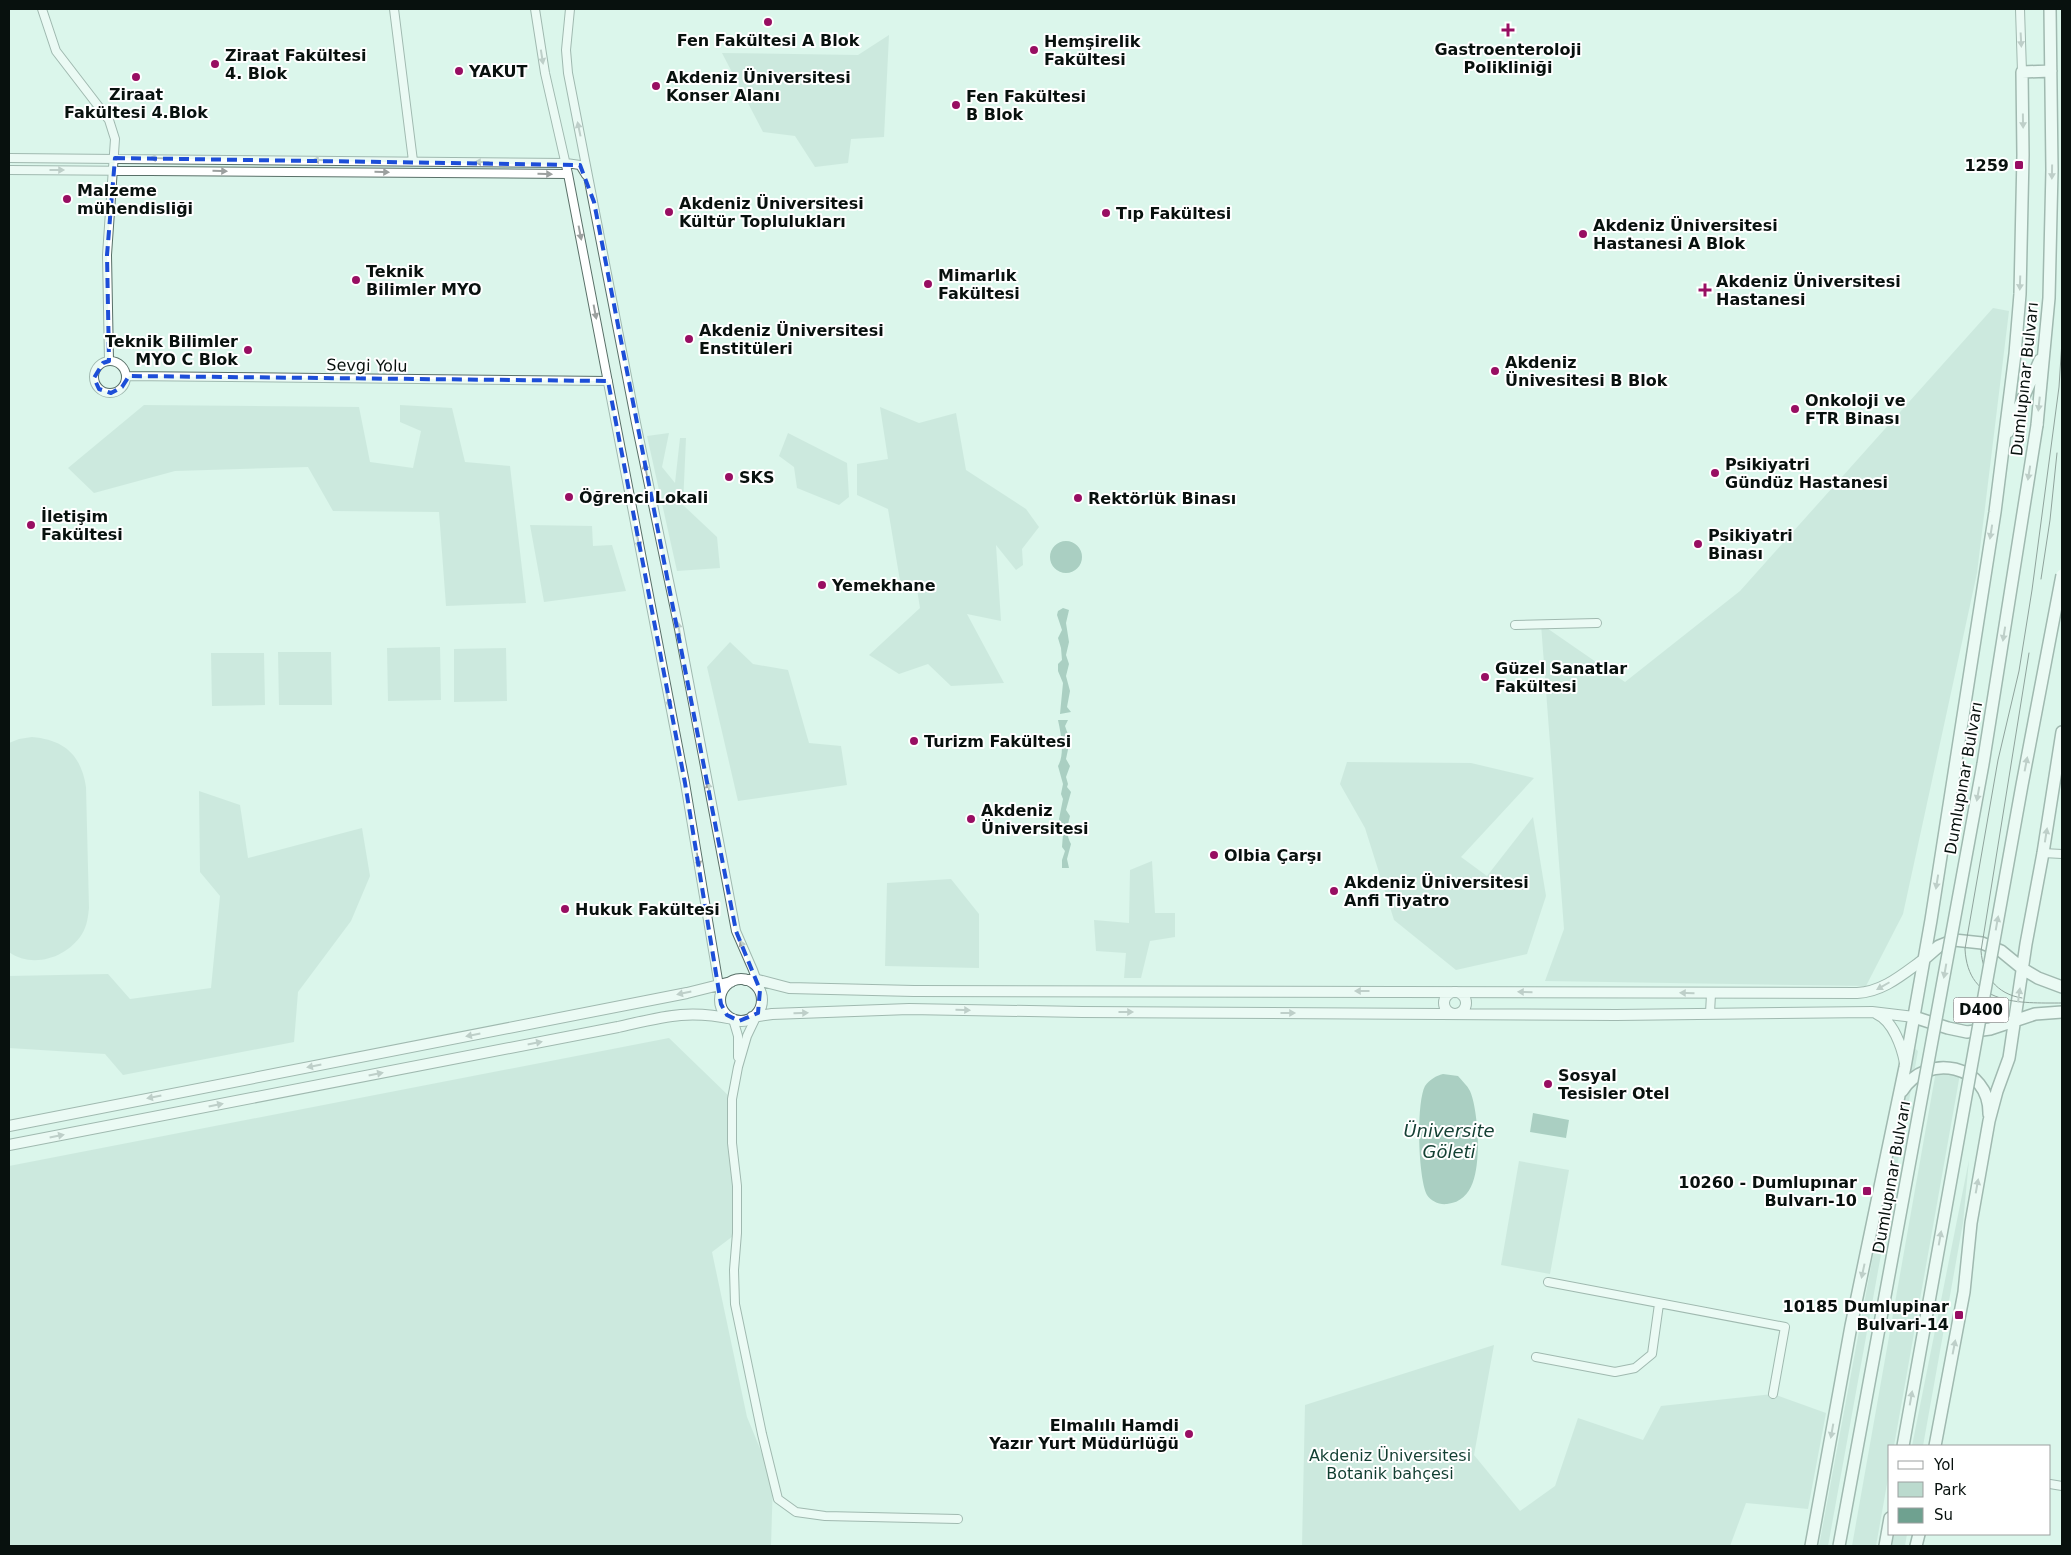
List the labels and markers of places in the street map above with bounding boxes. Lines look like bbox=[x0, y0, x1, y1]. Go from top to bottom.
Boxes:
marker: Fen Fakültesi A Blok bbox=[762, 16, 774, 28]
marker: Gastroenteroloji Polikliniği bbox=[1501, 23, 1515, 37]
place label: Fen Fakültesi A Blok bbox=[677, 31, 860, 50]
place label: Hemşirelik Fakültesi bbox=[1044, 32, 1141, 69]
place label: Gastroenteroloji Polikliniği bbox=[1434, 40, 1582, 77]
marker: Hemşirelik Fakültesi bbox=[1028, 44, 1040, 56]
place label: Ziraat Fakültesi 4. Blok bbox=[225, 46, 367, 83]
marker: Ziraat Fakültesi 4. Blok bbox=[209, 58, 221, 70]
place label: YAKUT bbox=[468, 62, 528, 81]
marker: YAKUT bbox=[453, 65, 465, 77]
place label: Akdeniz Üniversitesi Konser Alanı bbox=[666, 68, 851, 105]
marker: Ziraat Fakültesi 4.Blok bbox=[130, 71, 142, 83]
marker: Akdeniz Üniversitesi Konser Alanı bbox=[650, 80, 662, 92]
place label: Ziraat Fakültesi 4.Blok bbox=[64, 85, 208, 122]
place label: Fen Fakültesi B Blok bbox=[966, 87, 1086, 124]
marker: Fen Fakültesi B Blok bbox=[950, 99, 962, 111]
place label: 1259 bbox=[1964, 156, 2009, 175]
marker: 1259 bbox=[2013, 159, 2025, 171]
place label: Malzeme mühendisliği bbox=[77, 181, 193, 218]
marker: Malzeme mühendisliği bbox=[61, 193, 73, 205]
place label: Akdeniz Üniversitesi Kültür Toplulukları bbox=[679, 194, 864, 231]
place label: Tıp Fakültesi bbox=[1116, 204, 1231, 223]
marker: Akdeniz Üniversitesi Kültür Toplulukları bbox=[663, 206, 675, 218]
marker: Tıp Fakültesi bbox=[1100, 207, 1112, 219]
place label: Akdeniz Üniversitesi Hastanesi A Blok bbox=[1593, 216, 1778, 253]
marker: Akdeniz Üniversitesi Hastanesi A Blok bbox=[1577, 228, 1589, 240]
place label: Teknik Bilimler MYO bbox=[366, 262, 482, 299]
place label: Mimarlık Fakültesi bbox=[938, 266, 1020, 303]
place label: Akdeniz Üniversitesi Hastanesi bbox=[1716, 272, 1901, 309]
marker: Teknik Bilimler MYO bbox=[350, 274, 362, 286]
marker: Mimarlık Fakültesi bbox=[922, 278, 934, 290]
marker: Akdeniz Üniversitesi Hastanesi bbox=[1698, 283, 1712, 297]
place label: Akdeniz Üniversitesi Enstitüleri bbox=[699, 321, 884, 358]
place label: Teknik Bilimler MYO C Blok bbox=[105, 332, 238, 369]
marker: Akdeniz Üniversitesi Enstitüleri bbox=[683, 333, 695, 345]
marker: Teknik Bilimler MYO C Blok bbox=[242, 344, 254, 356]
place label: Akdeniz Ünivesitesi B Blok bbox=[1505, 353, 1668, 390]
marker: Akdeniz Ünivesitesi B Blok bbox=[1489, 365, 1501, 377]
place label: Onkoloji ve FTR Binası bbox=[1805, 391, 1906, 428]
marker: Onkoloji ve FTR Binası bbox=[1789, 403, 1801, 415]
place label: Psikiyatri Gündüz Hastanesi bbox=[1725, 455, 1888, 492]
marker: Psikiyatri Gündüz Hastanesi bbox=[1709, 467, 1721, 479]
place label: SKS bbox=[739, 468, 774, 487]
marker: SKS bbox=[723, 471, 735, 483]
place label: Öğrenci Lokali bbox=[579, 488, 708, 507]
place label: Rektörlük Binası bbox=[1088, 489, 1236, 508]
marker: Öğrenci Lokali bbox=[563, 491, 575, 503]
marker: Rektörlük Binası bbox=[1072, 492, 1084, 504]
place label: İletişim Fakültesi bbox=[41, 507, 123, 544]
marker: İletişim Fakültesi bbox=[25, 519, 37, 531]
place label: Psikiyatri Binası bbox=[1708, 526, 1793, 563]
marker: Psikiyatri Binası bbox=[1692, 538, 1704, 550]
place label: Yemekhane bbox=[831, 576, 936, 595]
marker: Yemekhane bbox=[816, 579, 828, 591]
place label: Güzel Sanatlar Fakültesi bbox=[1495, 659, 1627, 696]
marker: Güzel Sanatlar Fakültesi bbox=[1479, 671, 1491, 683]
place label: Turizm Fakültesi bbox=[924, 732, 1071, 751]
marker: Turizm Fakültesi bbox=[908, 735, 920, 747]
place label: Akdeniz Üniversitesi bbox=[981, 801, 1089, 838]
marker: Akdeniz Üniversitesi bbox=[965, 813, 977, 825]
place label: Olbia Çarşı bbox=[1224, 846, 1322, 865]
marker: Olbia Çarşı bbox=[1208, 849, 1220, 861]
place label: Akdeniz Üniversitesi Anfi Tiyatro bbox=[1344, 873, 1529, 910]
marker: Akdeniz Üniversitesi Anfi Tiyatro bbox=[1328, 885, 1340, 897]
place label: Hukuk Fakültesi bbox=[575, 900, 720, 919]
marker: Hukuk Fakültesi bbox=[559, 903, 571, 915]
place label: Sosyal Tesisler Otel bbox=[1558, 1066, 1670, 1103]
marker: Sosyal Tesisler Otel bbox=[1542, 1078, 1554, 1090]
place label: 10260 - Dumlupınar Bulvarı-10 bbox=[1678, 1173, 1857, 1210]
marker: 10260 - Dumlupınar Bulvarı-10 bbox=[1861, 1185, 1873, 1197]
place label: 10185 Dumlupinar Bulvari-14 bbox=[1783, 1297, 1949, 1334]
marker: 10185 Dumlupinar Bulvari-14 bbox=[1953, 1309, 1965, 1321]
place label: Elmalılı Hamdi Yazır Yurt Müdürlüğü bbox=[988, 1416, 1179, 1453]
marker: Elmalılı Hamdi Yazır Yurt Müdürlüğü bbox=[1183, 1428, 1195, 1440]

